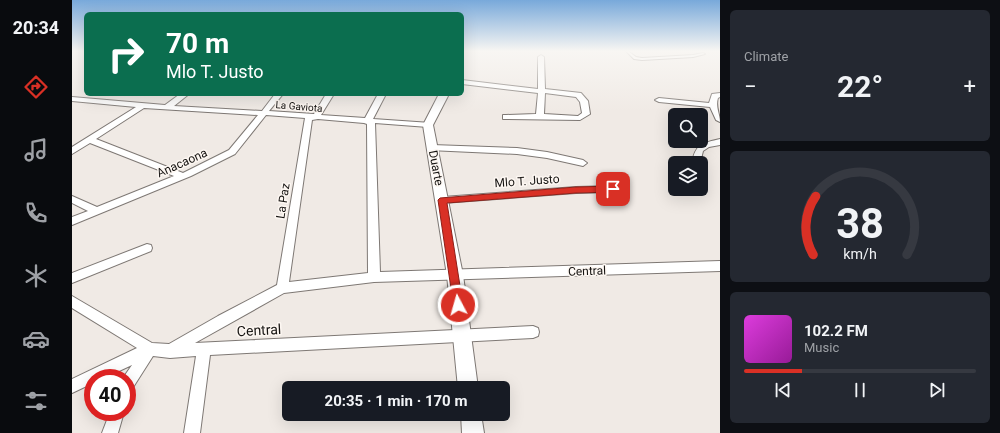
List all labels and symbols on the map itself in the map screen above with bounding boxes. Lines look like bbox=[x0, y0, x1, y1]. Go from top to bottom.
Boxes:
street label: La Gaviota bbox=[275, 99, 323, 114]
street label: Anacaona bbox=[155, 146, 209, 180]
street label: Duarte bbox=[426, 149, 446, 187]
street label: Mlo T. Justo bbox=[494, 172, 560, 190]
pin bbox=[596, 172, 630, 206]
street label: La Paz bbox=[273, 182, 293, 220]
street label: Central bbox=[568, 263, 606, 279]
position arrow bbox=[437, 284, 479, 326]
street label: Central bbox=[236, 321, 282, 339]
speed limit sign: 40 bbox=[84, 369, 136, 421]

